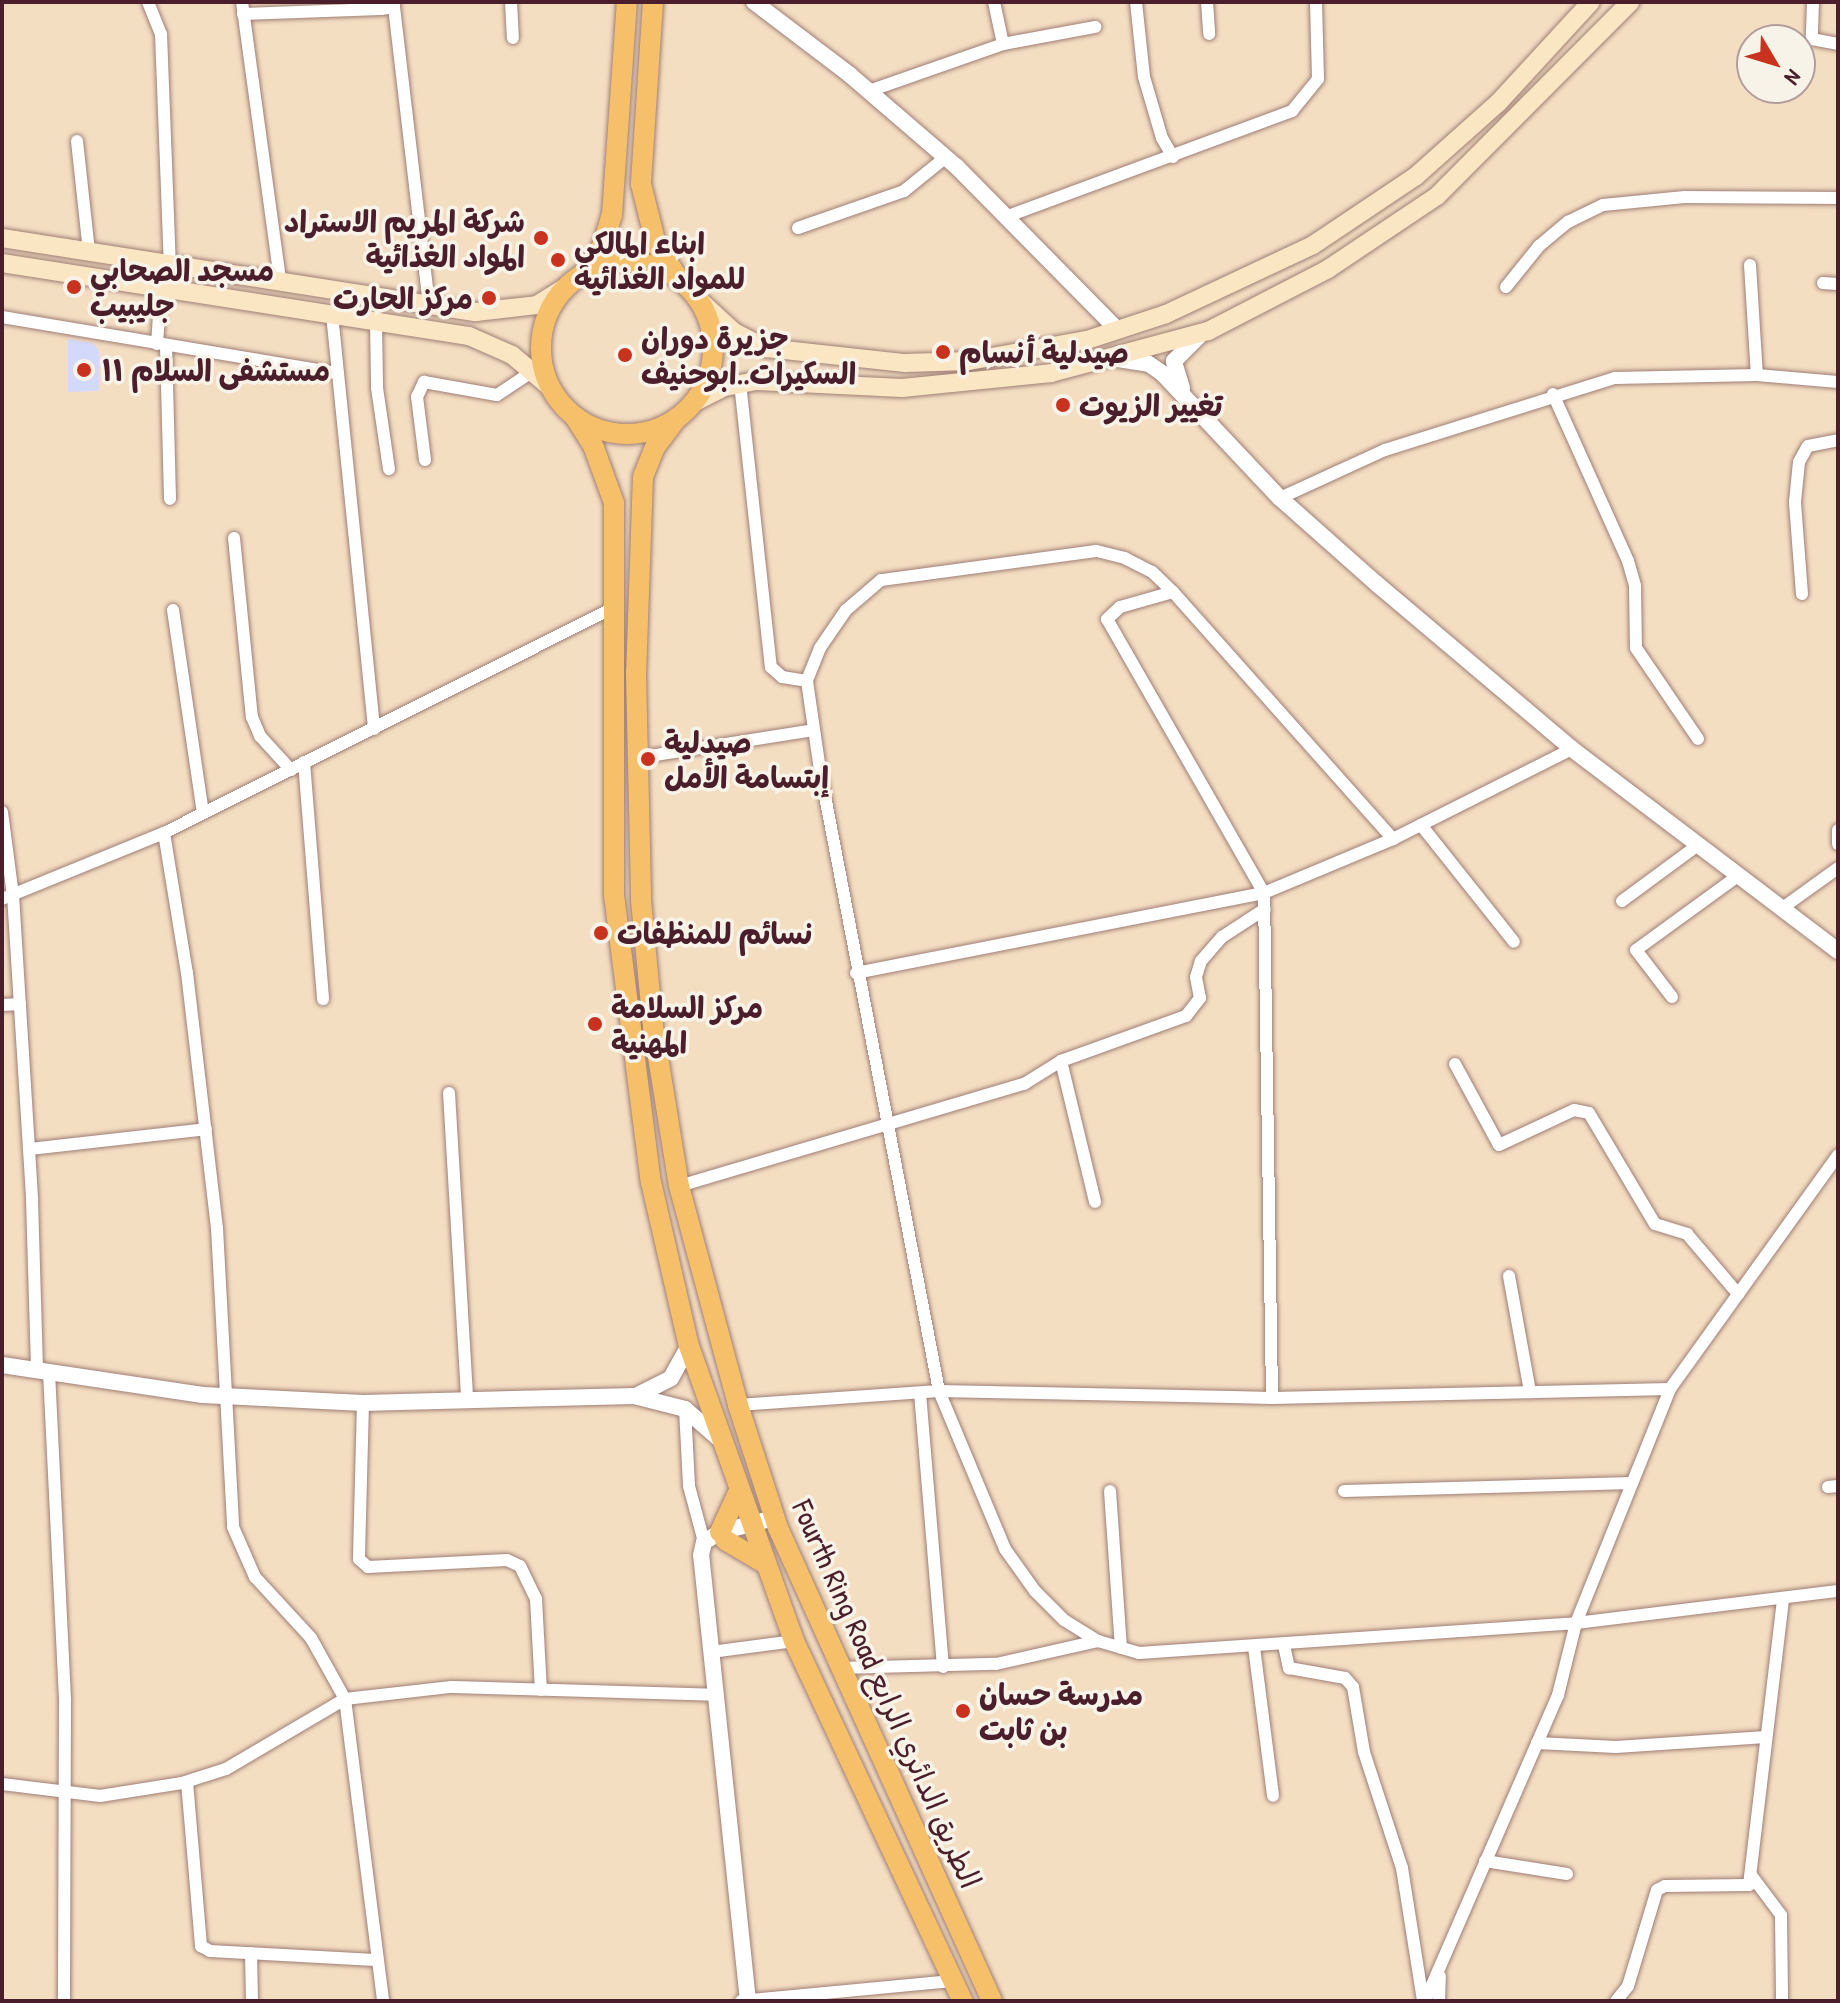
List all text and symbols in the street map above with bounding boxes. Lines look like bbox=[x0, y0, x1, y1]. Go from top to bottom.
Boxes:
north arrow bbox=[1736, 24, 1816, 104]
text: N bbox=[1778, 64, 1809, 91]
place label: شركة المريم الاستراد المواد الغذائية bbox=[284, 203, 525, 274]
place label: ابناء المالكي للمواد الغذائيه bbox=[574, 225, 745, 296]
marker: شركة المريم الاستراد المواد الغذائية bbox=[532, 229, 550, 247]
marker: ابناء المالكي للمواد الغذائيه bbox=[549, 251, 567, 269]
place label: مسجد الصحابي جليبيب bbox=[90, 252, 274, 322]
marker: مسجد الصحابي جليبيب bbox=[65, 278, 83, 296]
place label: مركز الحارت bbox=[333, 280, 473, 316]
marker: مركز الحارت bbox=[480, 289, 498, 307]
place label: جزيرة دوران السكيرات..ابوحنيف bbox=[641, 320, 856, 390]
place label: صيدلية أنسام bbox=[959, 334, 1129, 370]
marker: صيدلية أنسام bbox=[934, 343, 952, 361]
marker: جزيرة دوران السكيرات..ابوحنيف bbox=[616, 346, 634, 364]
place label: مستشفى السلام ١١ bbox=[102, 352, 330, 388]
marker: مستشفى السلام ١١ bbox=[73, 359, 95, 381]
place label: تغيير الزيوت bbox=[1079, 387, 1223, 423]
marker: تغيير الزيوت bbox=[1054, 396, 1072, 414]
place label: صيدلية إبتسامة الأمل bbox=[664, 724, 829, 794]
marker: صيدلية إبتسامة الأمل bbox=[639, 750, 657, 768]
place label: نسائم للمنظفات bbox=[617, 915, 813, 951]
marker: نسائم للمنظفات bbox=[592, 924, 610, 942]
place label: مركز السلامة المهنية bbox=[611, 989, 763, 1060]
marker: مركز السلامة المهنية bbox=[586, 1015, 604, 1033]
street label: Fourth Ring Road الطريق الدائري الرابع bbox=[785, 1494, 989, 1894]
place label: مدرسة حسان بن ثابت bbox=[979, 1676, 1143, 1746]
marker: مدرسة حسان بن ثابت bbox=[954, 1702, 972, 1720]

